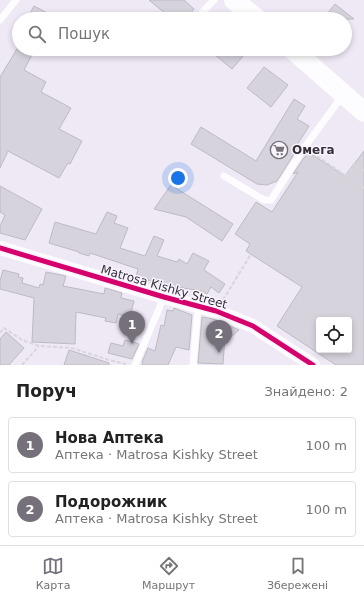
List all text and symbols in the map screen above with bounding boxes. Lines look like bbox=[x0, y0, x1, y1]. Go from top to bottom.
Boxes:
search box bbox=[12, 12, 352, 56]
icon: search bbox=[26, 23, 48, 45]
text: Пошук bbox=[58, 25, 110, 43]
supermarket icon: Омега bbox=[269, 140, 289, 160]
place label: Омега bbox=[292, 143, 335, 157]
your location bbox=[168, 168, 188, 188]
street label: Matrosa Kishky Street bbox=[99, 262, 229, 312]
pin: 1 bbox=[119, 311, 145, 344]
map controls bbox=[316, 317, 352, 353]
button: locate bbox=[316, 317, 352, 353]
pin: 2 bbox=[206, 320, 232, 353]
text: Поруч bbox=[16, 381, 77, 401]
text: Знайдено: 2 bbox=[265, 384, 348, 399]
text: Нова Аптека bbox=[55, 429, 164, 447]
text: 1 bbox=[25, 438, 35, 453]
text: 100 m bbox=[305, 438, 347, 453]
text: Аптека · Matrosa Kishky Street bbox=[55, 447, 258, 462]
text: Подорожник bbox=[55, 493, 167, 511]
text: 2 bbox=[25, 502, 35, 517]
text: 100 m bbox=[305, 502, 347, 517]
text: Аптека · Matrosa Kishky Street bbox=[55, 511, 258, 526]
tab: Карта bbox=[36, 555, 70, 592]
tab: Маршрут bbox=[142, 555, 195, 592]
tab: Збережені bbox=[267, 555, 328, 592]

